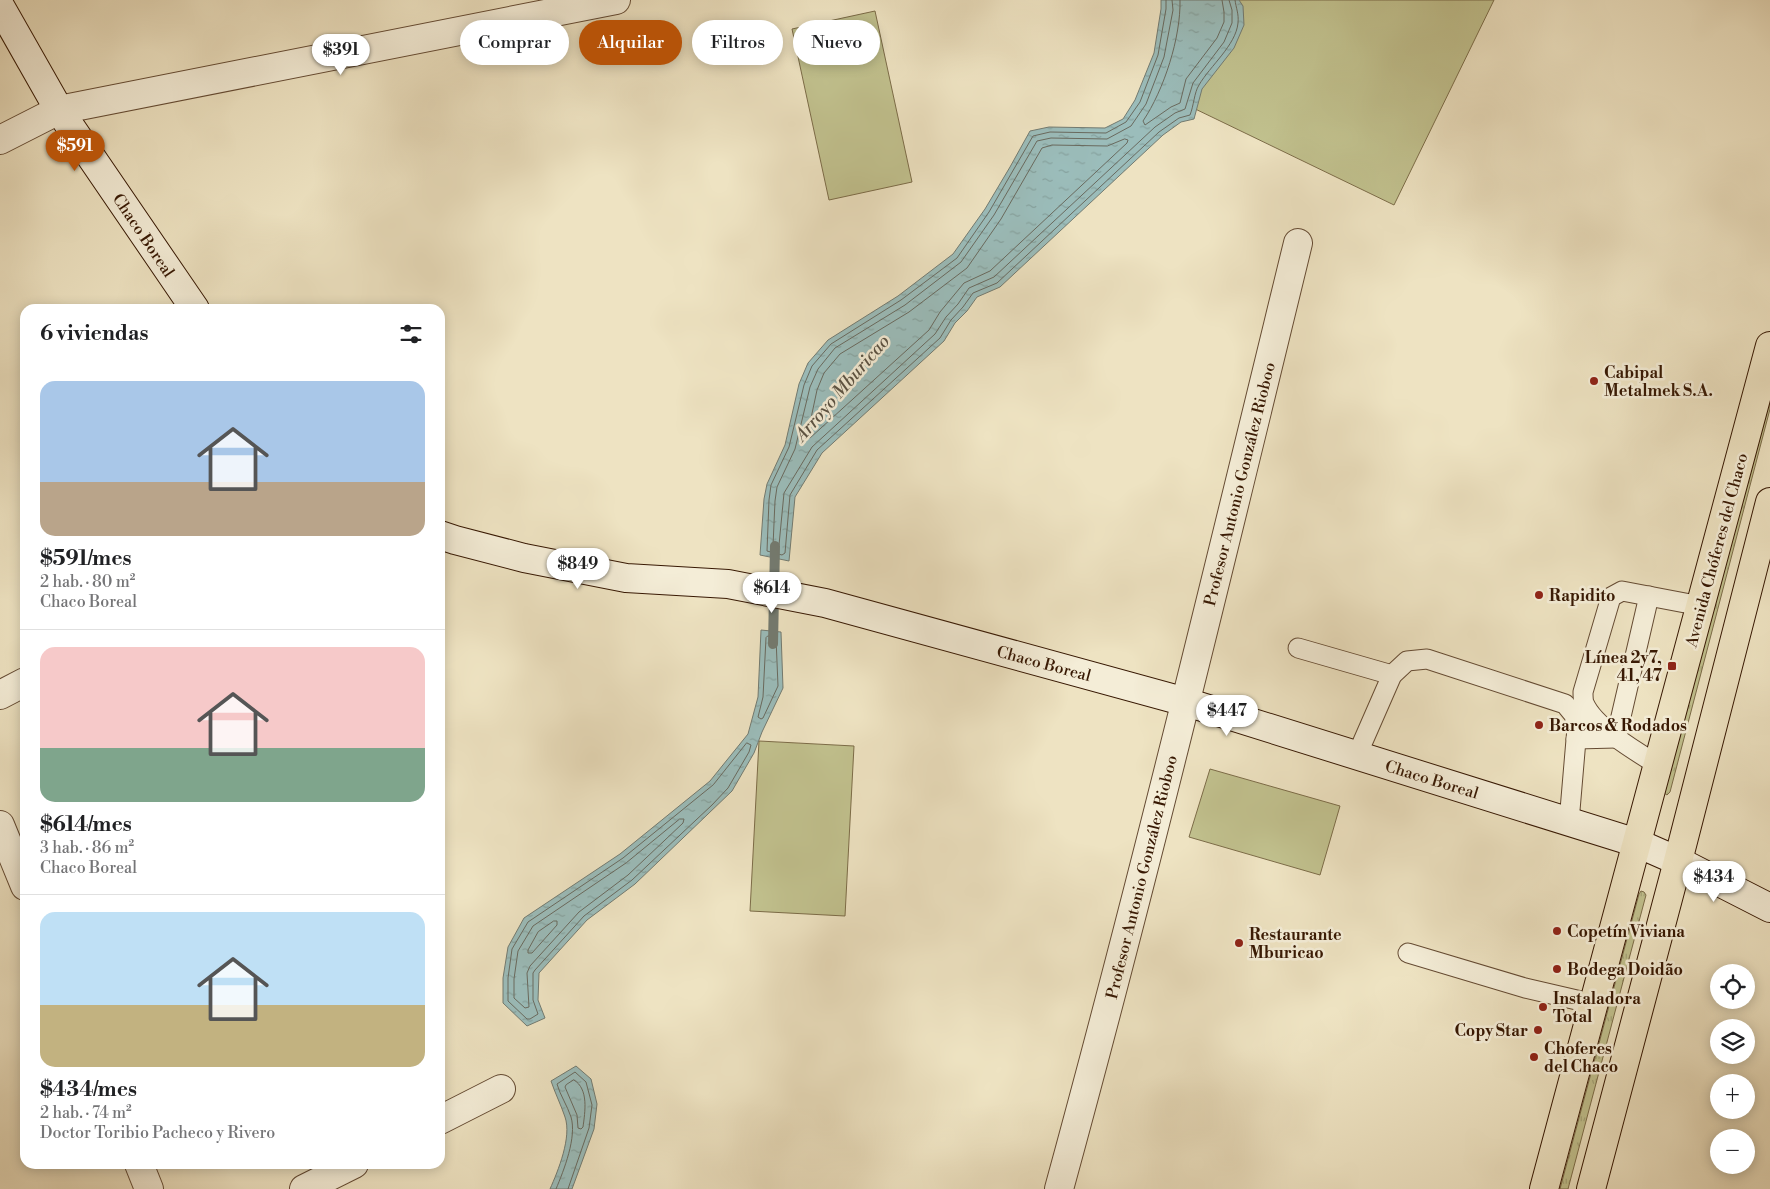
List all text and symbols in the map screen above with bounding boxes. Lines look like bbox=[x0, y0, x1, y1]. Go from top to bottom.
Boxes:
chip: Comprar bbox=[460, 20, 569, 65]
chip: Alquilar bbox=[579, 20, 682, 65]
chip: Filtros bbox=[692, 20, 783, 65]
chip: Nuevo bbox=[793, 20, 880, 65]
pin: $391 bbox=[311, 34, 371, 76]
text: $391 bbox=[323, 40, 359, 60]
pin: $591 bbox=[45, 130, 105, 172]
text: $591 bbox=[57, 136, 93, 156]
street label: Chaco Boreal bbox=[108, 190, 179, 282]
icon: filters bbox=[397, 320, 425, 348]
text: 6 viviendas bbox=[40, 321, 148, 347]
water label: Arroyo Mburicao bbox=[789, 330, 895, 448]
street label: Profesor Antonio González Rioboo bbox=[1200, 360, 1280, 608]
place label: Cabipal Metalmek S.A. bbox=[1604, 363, 1713, 401]
marker: Cabipal Metalmek S.A. bbox=[1588, 375, 1600, 387]
icon: home bbox=[188, 414, 278, 504]
street label: Avenida Chóferes del Chaco bbox=[1681, 451, 1753, 650]
text: $591/mes bbox=[40, 546, 131, 572]
pin: $849 bbox=[548, 548, 608, 590]
text: $849 bbox=[558, 554, 598, 574]
text: 2 hab. · 80 m² bbox=[40, 572, 135, 592]
pin: $614 bbox=[742, 572, 802, 614]
text: $614 bbox=[754, 578, 790, 598]
place label: Rapidito bbox=[1549, 586, 1616, 606]
marker: Rapidito bbox=[1533, 589, 1545, 601]
text: Chaco Boreal bbox=[40, 592, 137, 612]
street label: Chaco Boreal bbox=[994, 642, 1093, 686]
place label: Línea 2y7, 41, 47 bbox=[1585, 648, 1663, 686]
marker: Línea 2y7, 41, 47 bbox=[1666, 660, 1678, 672]
icon: home bbox=[188, 679, 278, 769]
pin: $447 bbox=[1197, 694, 1257, 737]
text: $447 bbox=[1207, 701, 1247, 721]
place label: Barcos & Rodados bbox=[1549, 716, 1687, 736]
marker: Barcos & Rodados bbox=[1533, 719, 1545, 731]
street label: Profesor Antonio González Rioboo bbox=[1102, 753, 1182, 1001]
street label: Chaco Boreal bbox=[1382, 756, 1481, 804]
text: $614/mes bbox=[40, 812, 132, 838]
text: 3 hab. · 86 m² bbox=[40, 838, 134, 858]
text: Chaco Boreal bbox=[40, 858, 137, 878]
pin: $434 bbox=[1684, 860, 1744, 903]
text: $434 bbox=[1694, 867, 1734, 887]
place label: Copetín Viviana bbox=[1567, 922, 1685, 942]
place label: Restaurante Mburicao bbox=[1249, 925, 1342, 963]
marker: Copetín Viviana bbox=[1551, 925, 1563, 937]
marker: Restaurante Mburicao bbox=[1233, 937, 1245, 949]
icon: home bbox=[188, 944, 278, 1034]
place label: Bodega Doidão bbox=[1567, 960, 1683, 980]
marker: Bodega Doidão bbox=[1551, 963, 1563, 975]
map controls bbox=[1710, 964, 1755, 1174]
button: locate bbox=[1710, 964, 1755, 1009]
place label: Instaladora Total bbox=[1553, 989, 1641, 1027]
marker: Instaladora Total bbox=[1537, 1001, 1549, 1013]
button: layers bbox=[1710, 1019, 1755, 1064]
place label: Copy Star bbox=[1454, 1021, 1528, 1041]
marker: Copy Star bbox=[1532, 1024, 1544, 1036]
place label: Choferes del Chaco bbox=[1544, 1039, 1618, 1077]
marker: Choferes del Chaco bbox=[1528, 1051, 1540, 1063]
button: + bbox=[1710, 1074, 1755, 1119]
text: $434/mes bbox=[40, 1077, 137, 1103]
text: 2 hab. · 74 m² bbox=[40, 1103, 132, 1123]
text: Doctor Toribio Pacheco y Rivero bbox=[40, 1123, 275, 1143]
button: − bbox=[1710, 1129, 1755, 1174]

